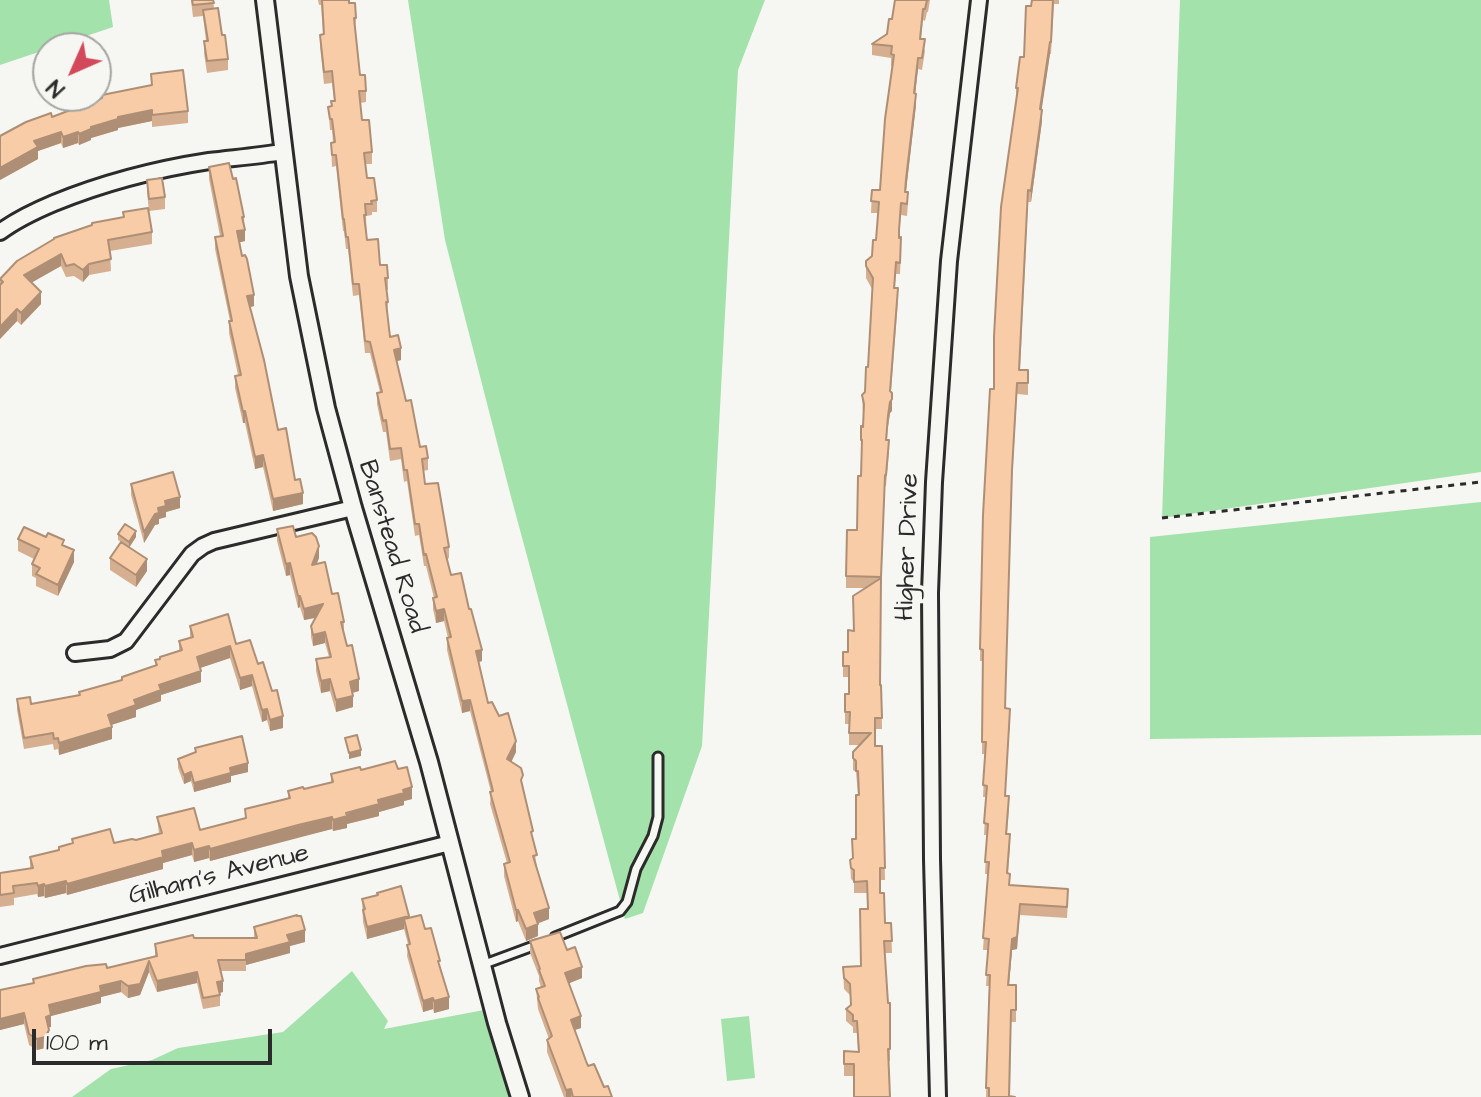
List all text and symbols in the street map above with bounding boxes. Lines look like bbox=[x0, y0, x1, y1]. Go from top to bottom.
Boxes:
north arrow bbox=[32, 32, 112, 112]
text: N bbox=[40, 72, 72, 104]
street label: Banstead Road bbox=[350, 457, 432, 637]
street label: Higher Drive bbox=[891, 473, 927, 621]
street label: Gilham's Avenue bbox=[126, 839, 312, 913]
scale bar bbox=[36, 1013, 276, 1063]
text: 100 m bbox=[46, 1026, 108, 1060]

